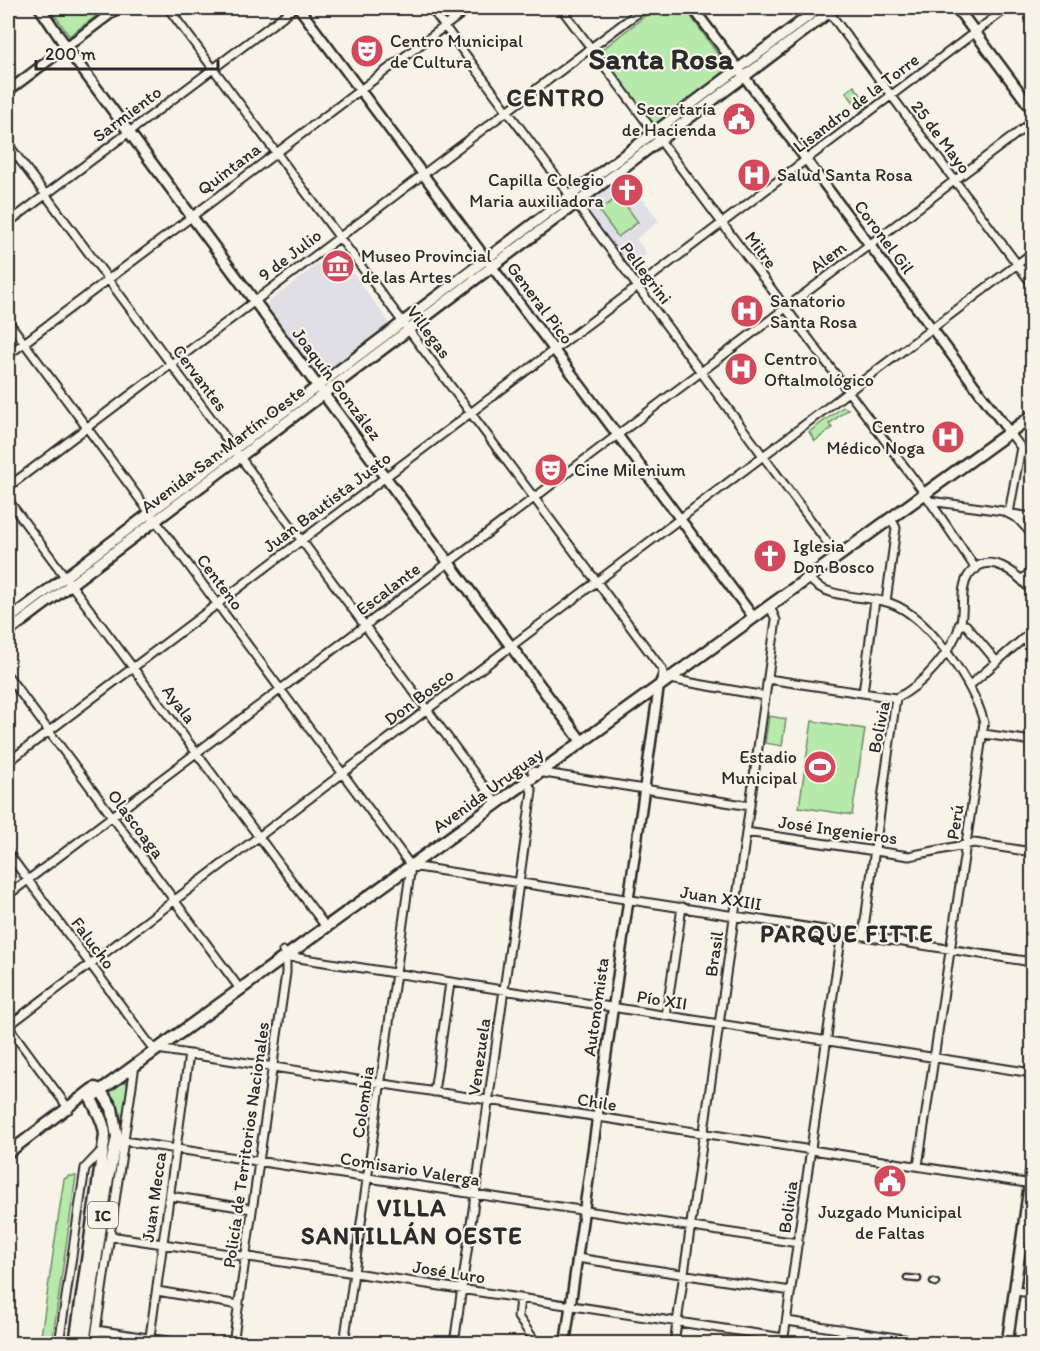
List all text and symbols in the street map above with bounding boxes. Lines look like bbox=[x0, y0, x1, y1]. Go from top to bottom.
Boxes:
place label: Centro Municipal de Cultura bbox=[390, 30, 523, 73]
scale bar bbox=[36, 33, 218, 71]
theatre icon: Centro Municipal de Cultura bbox=[349, 33, 385, 69]
district label: Santa Rosa bbox=[588, 40, 734, 77]
text: 200 m bbox=[45, 43, 96, 65]
street label: Lisandro de la Torre bbox=[789, 48, 923, 158]
street label: Sarmiento bbox=[88, 81, 166, 147]
district label: CENTRO bbox=[506, 83, 606, 112]
street label: 25 de Mayo bbox=[906, 96, 976, 178]
place label: Secretaría de Hacienda bbox=[622, 98, 717, 141]
public building icon: Secretaría de Hacienda bbox=[721, 101, 757, 137]
street label: Quintana bbox=[193, 138, 265, 200]
hospital icon: Salud Santa Rosa bbox=[736, 157, 772, 193]
place label: Salud Santa Rosa bbox=[777, 164, 913, 186]
place label: Capilla Colegio Maria auxiliadora bbox=[469, 169, 605, 212]
church icon: Capilla Colegio Maria auxiliadora bbox=[609, 172, 645, 208]
street label: Coronel Gil bbox=[849, 196, 919, 278]
street label: 9 de Julio bbox=[254, 224, 326, 286]
street label: Mitre bbox=[740, 227, 782, 273]
street label: Alem bbox=[806, 236, 851, 278]
street label: Pellegrini bbox=[615, 238, 677, 308]
place label: Museo Provincial de las Artes bbox=[361, 245, 491, 288]
museum icon: Museo Provincial de las Artes bbox=[320, 248, 356, 284]
street label: General Pico bbox=[502, 257, 578, 349]
place label: Sanatorio Santa Rosa bbox=[770, 290, 858, 333]
hospital icon: Sanatorio Santa Rosa bbox=[729, 293, 765, 329]
street label: Villegas bbox=[402, 301, 456, 363]
street label: Joaquín González bbox=[287, 323, 387, 445]
street label: Cervantes bbox=[168, 340, 232, 416]
place label: Centro Oftalmológico bbox=[764, 348, 874, 391]
hospital icon: Centro Oftalmológico bbox=[723, 351, 759, 387]
street label: Avenida San Martín Oeste bbox=[137, 380, 309, 518]
place label: Centro Médico Noga bbox=[826, 416, 926, 459]
hospital icon: Centro Médico Noga bbox=[930, 419, 966, 455]
street label: Juan Bautista Justo bbox=[259, 447, 395, 557]
theatre icon: Cine Milenium bbox=[533, 452, 569, 488]
place label: Cine Milenium bbox=[574, 459, 686, 481]
place label: Iglesia Don Bosco bbox=[793, 535, 874, 578]
church icon: Iglesia Don Bosco bbox=[752, 538, 788, 574]
street label: Centeno bbox=[192, 549, 248, 615]
street label: Escalante bbox=[351, 558, 425, 620]
street label: Don Bosco bbox=[380, 664, 458, 730]
street label: Ayala bbox=[157, 680, 201, 728]
street label: Bolivia bbox=[863, 698, 895, 755]
street label: Avenida Uruguay bbox=[428, 742, 548, 838]
place label: Estadio Municipal bbox=[721, 746, 797, 789]
sports icon: Estadio Municipal bbox=[802, 749, 838, 785]
street label: Olascoaga bbox=[103, 785, 170, 863]
street label: Perú bbox=[941, 803, 969, 841]
street label: José Ingenieros bbox=[777, 811, 899, 849]
street label: Juan XXIII bbox=[679, 881, 763, 915]
street label: Falucho bbox=[66, 912, 120, 974]
district label: PARQUE FITTE bbox=[760, 919, 934, 948]
street label: Brasil bbox=[700, 930, 728, 978]
street label: Autonomista bbox=[578, 956, 614, 1058]
street label: Pío XII bbox=[635, 985, 689, 1015]
street label: Venezuela bbox=[463, 1017, 495, 1097]
street label: Policía de Territorios Nacionales bbox=[218, 1020, 274, 1270]
street label: Colombia bbox=[347, 1064, 379, 1140]
street label: Chile bbox=[576, 1088, 618, 1116]
street label: Comisario Valerga bbox=[338, 1147, 482, 1191]
street label: Juan Mecca bbox=[137, 1150, 171, 1244]
public building icon: Juzgado Municipal de Faltas bbox=[872, 1163, 908, 1199]
street label: Bolivia bbox=[773, 1179, 803, 1235]
district label: VILLA SANTILLÁN OESTE bbox=[301, 1193, 523, 1250]
place label: Juzgado Municipal de Faltas bbox=[818, 1201, 962, 1244]
road number: IC bbox=[88, 1202, 118, 1228]
street label: José Luro bbox=[411, 1255, 487, 1289]

